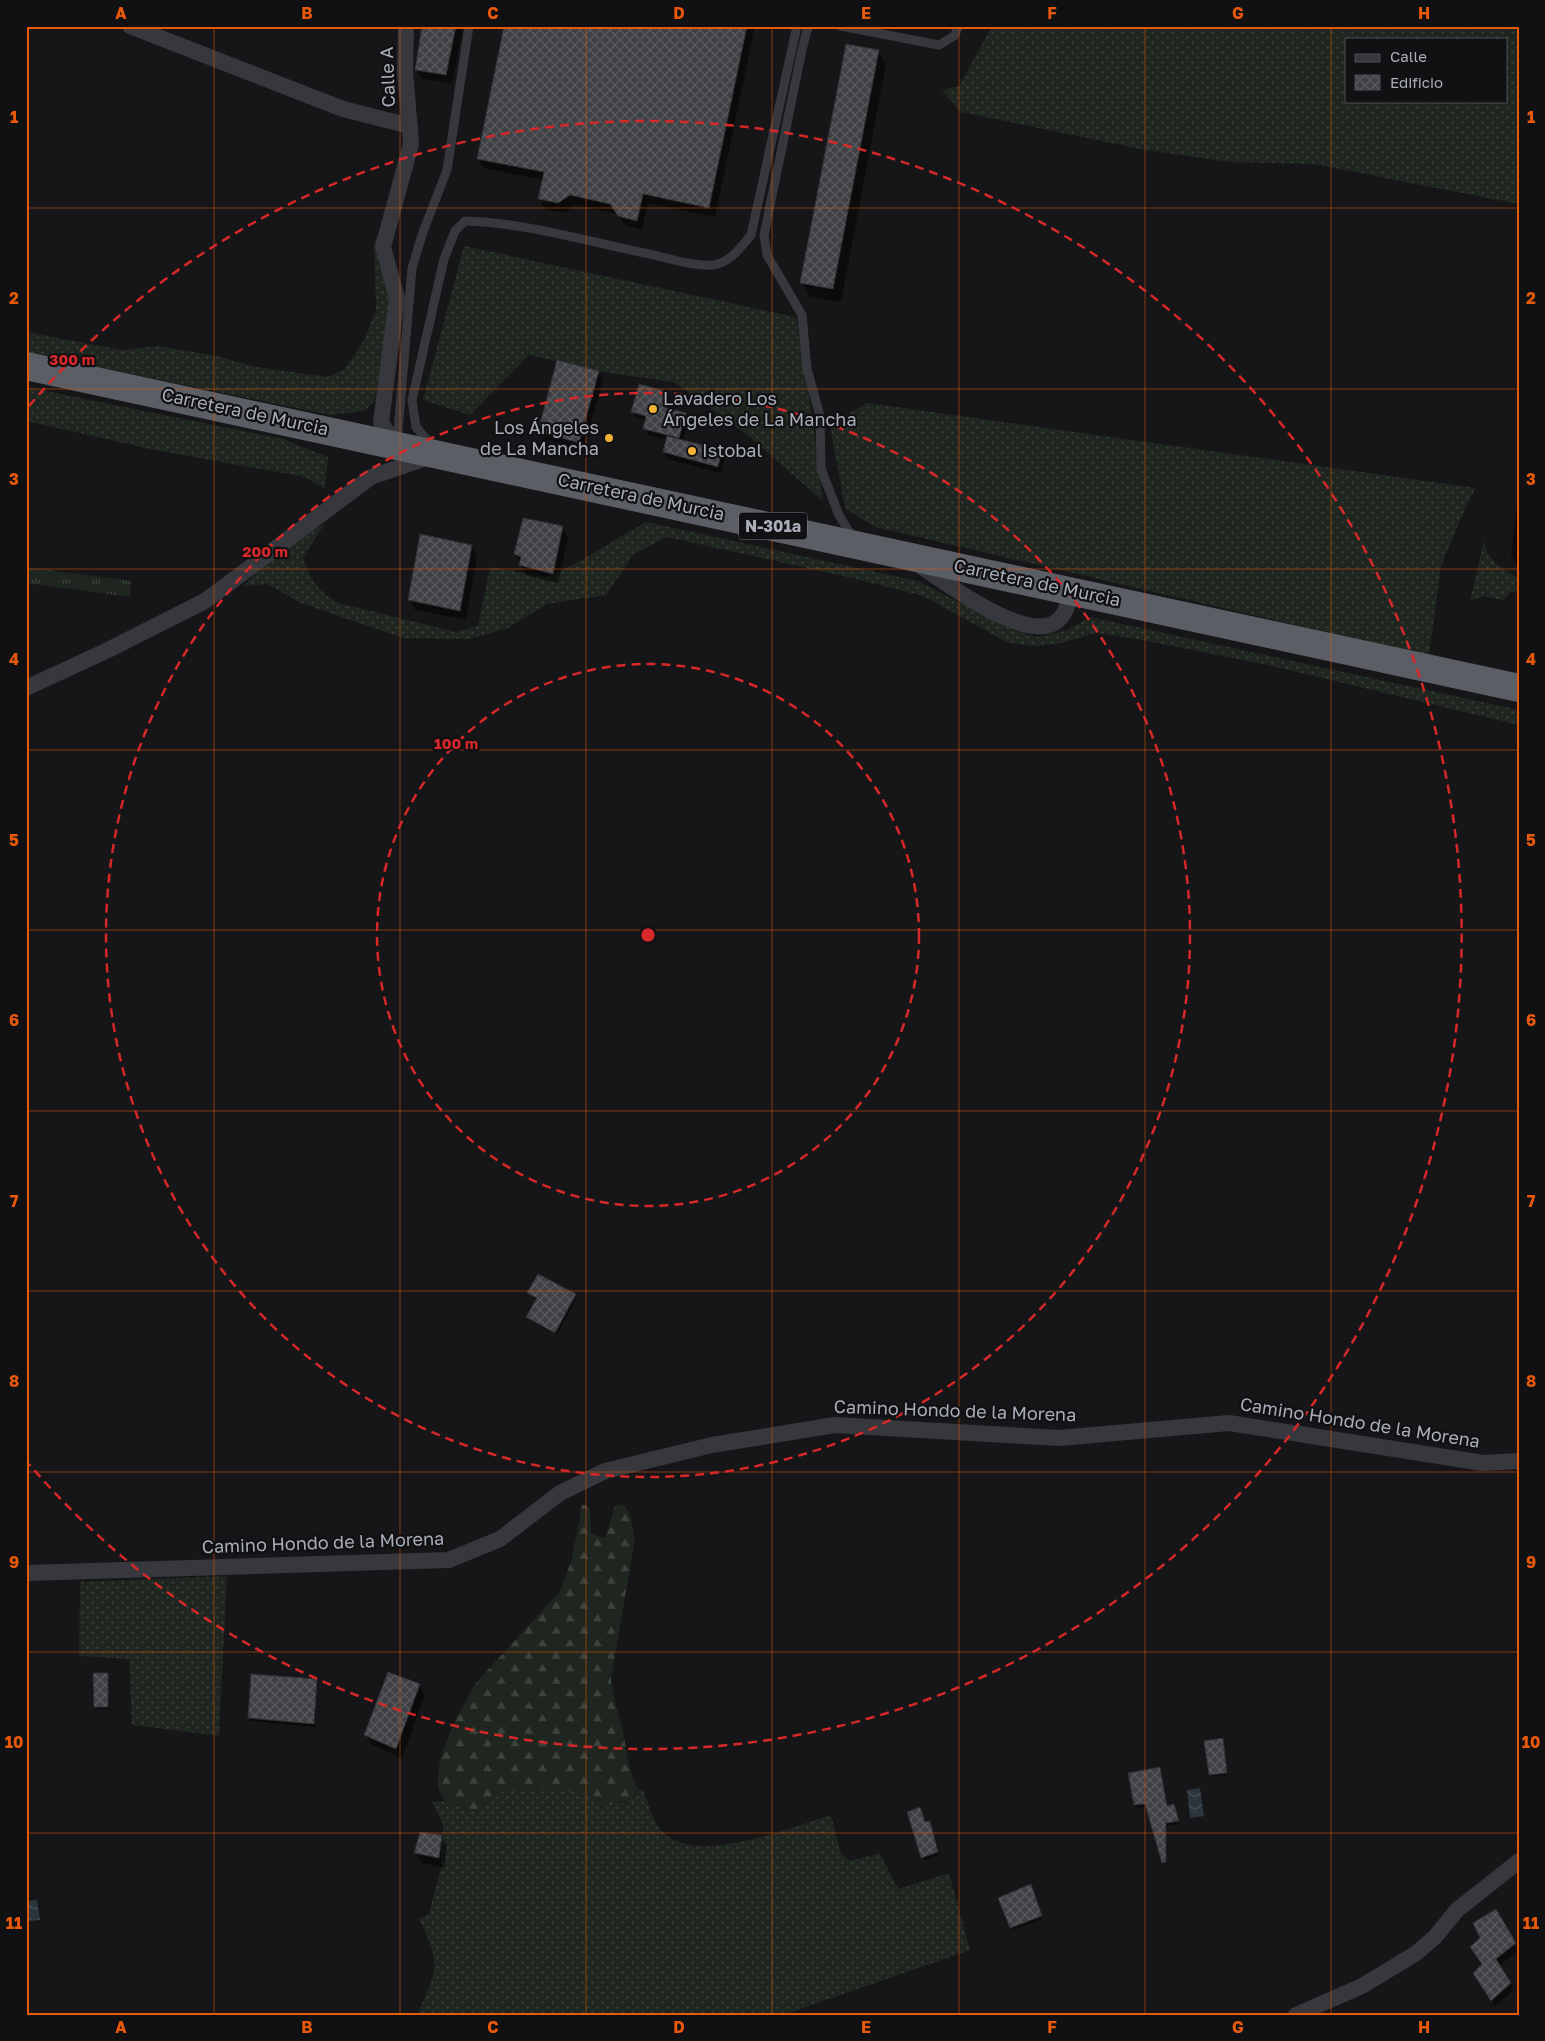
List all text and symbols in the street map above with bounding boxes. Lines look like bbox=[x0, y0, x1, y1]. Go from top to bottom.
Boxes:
text: A bbox=[115, 3, 127, 23]
text: B bbox=[301, 3, 313, 23]
text: C bbox=[487, 3, 499, 23]
text: D bbox=[673, 3, 685, 23]
text: E bbox=[861, 3, 871, 23]
text: F bbox=[1047, 3, 1057, 23]
text: G bbox=[1232, 3, 1244, 23]
text: H bbox=[1418, 3, 1430, 23]
legend bbox=[1345, 38, 1508, 102]
street label: Calle A bbox=[375, 46, 399, 108]
text: Calle bbox=[1390, 47, 1427, 65]
text: Edificio bbox=[1390, 73, 1443, 91]
text: 1 bbox=[10, 107, 18, 127]
text: 1 bbox=[1527, 107, 1535, 127]
text: 2 bbox=[9, 288, 19, 308]
text: 2 bbox=[1526, 288, 1536, 308]
text: 300 m bbox=[49, 350, 95, 368]
street label: Carretera de Murcia bbox=[160, 383, 331, 439]
place label: Lavadero Los Ángeles de La Mancha bbox=[663, 387, 857, 430]
marker: Lavadero Los Ángeles de La Mancha bbox=[647, 403, 659, 415]
place label: Los Ángeles de La Mancha bbox=[480, 416, 599, 459]
marker: Los Ángeles de La Mancha bbox=[603, 432, 615, 444]
place label: Istobal bbox=[702, 439, 762, 461]
marker: Istobal bbox=[686, 445, 698, 457]
street label: Carretera de Murcia bbox=[556, 468, 727, 524]
text: 3 bbox=[9, 469, 19, 489]
text: 3 bbox=[1526, 469, 1536, 489]
road number: N-301a bbox=[739, 512, 807, 540]
text: 200 m bbox=[242, 542, 288, 560]
street label: Carretera de Murcia bbox=[952, 554, 1123, 610]
text: 4 bbox=[9, 649, 19, 669]
text: 4 bbox=[1526, 649, 1536, 669]
text: 100 m bbox=[434, 734, 478, 752]
text: 5 bbox=[9, 830, 19, 850]
text: 5 bbox=[1526, 830, 1536, 850]
centre of rings bbox=[639, 926, 657, 944]
text: 6 bbox=[9, 1010, 19, 1030]
text: 6 bbox=[1526, 1010, 1536, 1030]
text: 7 bbox=[10, 1191, 19, 1211]
text: 7 bbox=[1527, 1191, 1536, 1211]
text: 8 bbox=[9, 1371, 19, 1391]
text: 8 bbox=[1526, 1371, 1536, 1391]
street label: Camino Hondo de la Morena bbox=[1239, 1392, 1482, 1452]
street label: Camino Hondo de la Morena bbox=[833, 1395, 1077, 1425]
street label: Camino Hondo de la Morena bbox=[201, 1527, 445, 1557]
text: 9 bbox=[9, 1552, 19, 1572]
text: 9 bbox=[1526, 1552, 1536, 1572]
text: 10 bbox=[5, 1732, 23, 1752]
text: 10 bbox=[1522, 1732, 1540, 1752]
text: 11 bbox=[6, 1913, 22, 1933]
text: 11 bbox=[1523, 1913, 1539, 1933]
text: A bbox=[115, 2017, 127, 2037]
text: B bbox=[301, 2017, 313, 2037]
text: C bbox=[487, 2017, 499, 2037]
text: D bbox=[673, 2017, 685, 2037]
text: E bbox=[861, 2017, 871, 2037]
text: F bbox=[1047, 2017, 1057, 2037]
text: G bbox=[1232, 2017, 1244, 2037]
text: H bbox=[1418, 2017, 1430, 2037]

